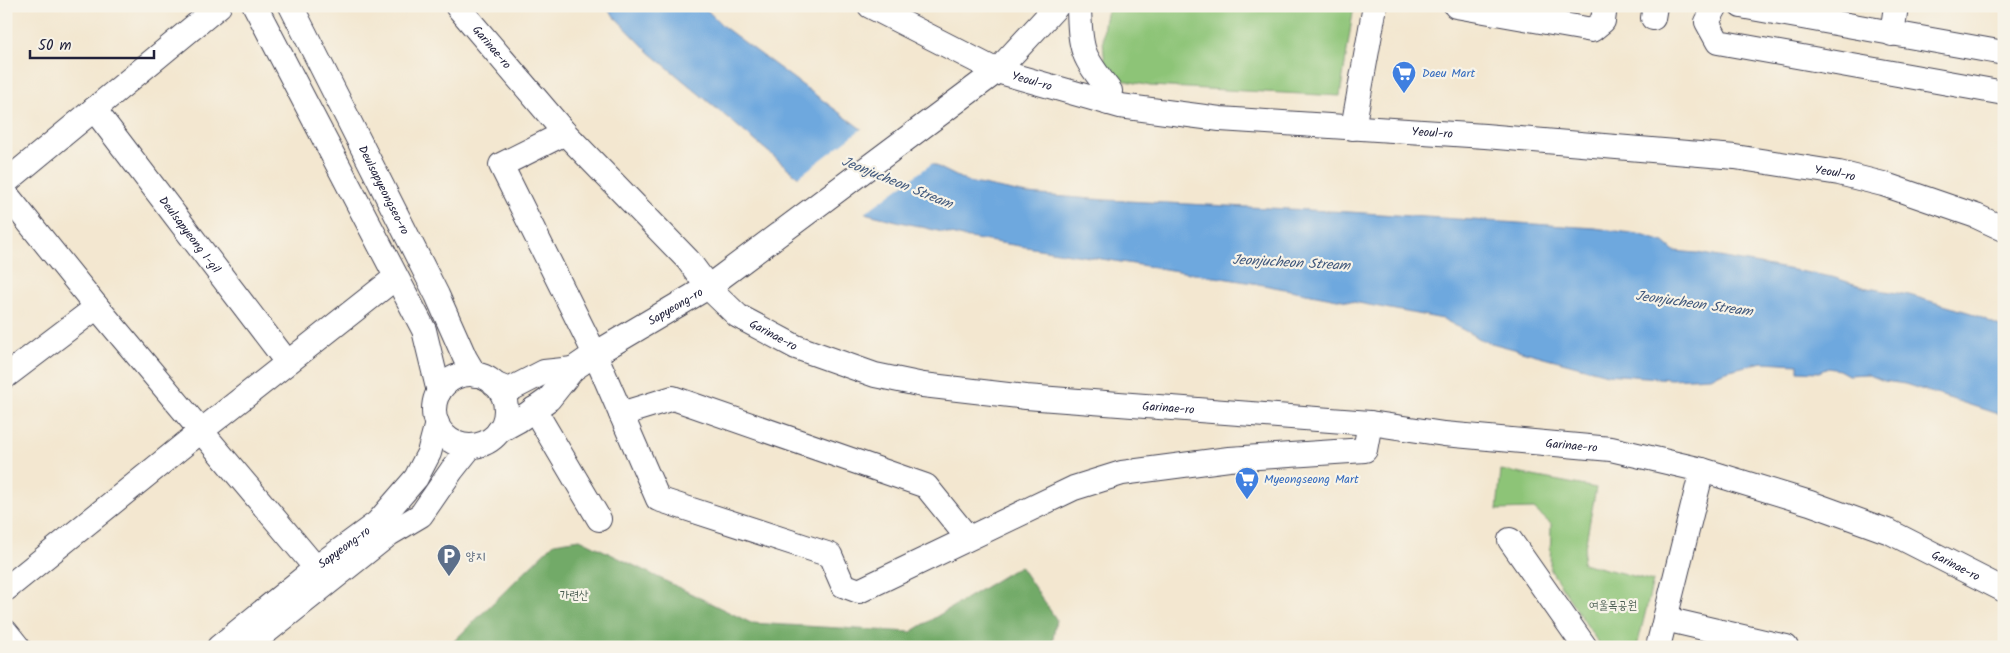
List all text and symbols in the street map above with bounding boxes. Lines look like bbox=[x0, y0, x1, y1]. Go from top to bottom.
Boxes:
street label: Garinae-ro bbox=[468, 21, 516, 73]
scale bar bbox=[30, 28, 154, 60]
text: 50 m bbox=[38, 34, 72, 58]
supermarket icon: Daeu Mart bbox=[1391, 60, 1417, 94]
place label: Daeu Mart bbox=[1422, 64, 1475, 83]
street label: Yeoul-ro bbox=[1009, 66, 1054, 96]
street label: Yeoul-ro bbox=[1411, 122, 1453, 143]
street label: Deulsapyeongseo-ro bbox=[353, 142, 414, 238]
water label: Jeonjucheon Stream bbox=[838, 151, 957, 216]
street label: Yeoul-ro bbox=[1813, 160, 1857, 186]
street label: Deulsapyeong 1-gil bbox=[154, 192, 226, 277]
water label: Jeonjucheon Stream bbox=[1232, 249, 1352, 277]
street label: Sapyeong-ro bbox=[644, 283, 707, 330]
water label: Jeonjucheon Stream bbox=[1634, 285, 1756, 323]
street label: Garinae-ro bbox=[746, 314, 801, 356]
street label: Garinae-ro bbox=[1142, 396, 1195, 419]
street label: Garinae-ro bbox=[1545, 434, 1598, 457]
supermarket icon: Myeongseong Mart bbox=[1234, 466, 1260, 500]
place label: Myeongseong Mart bbox=[1264, 470, 1359, 489]
street label: Sapyeong-ro bbox=[314, 521, 374, 573]
parking icon: 양지 bbox=[436, 543, 462, 577]
street label: Garinae-ro bbox=[1928, 545, 1984, 586]
place label: 양지 bbox=[466, 547, 485, 566]
park label: 가련산 bbox=[560, 586, 589, 605]
park label: 여울목공원 bbox=[1589, 596, 1637, 615]

